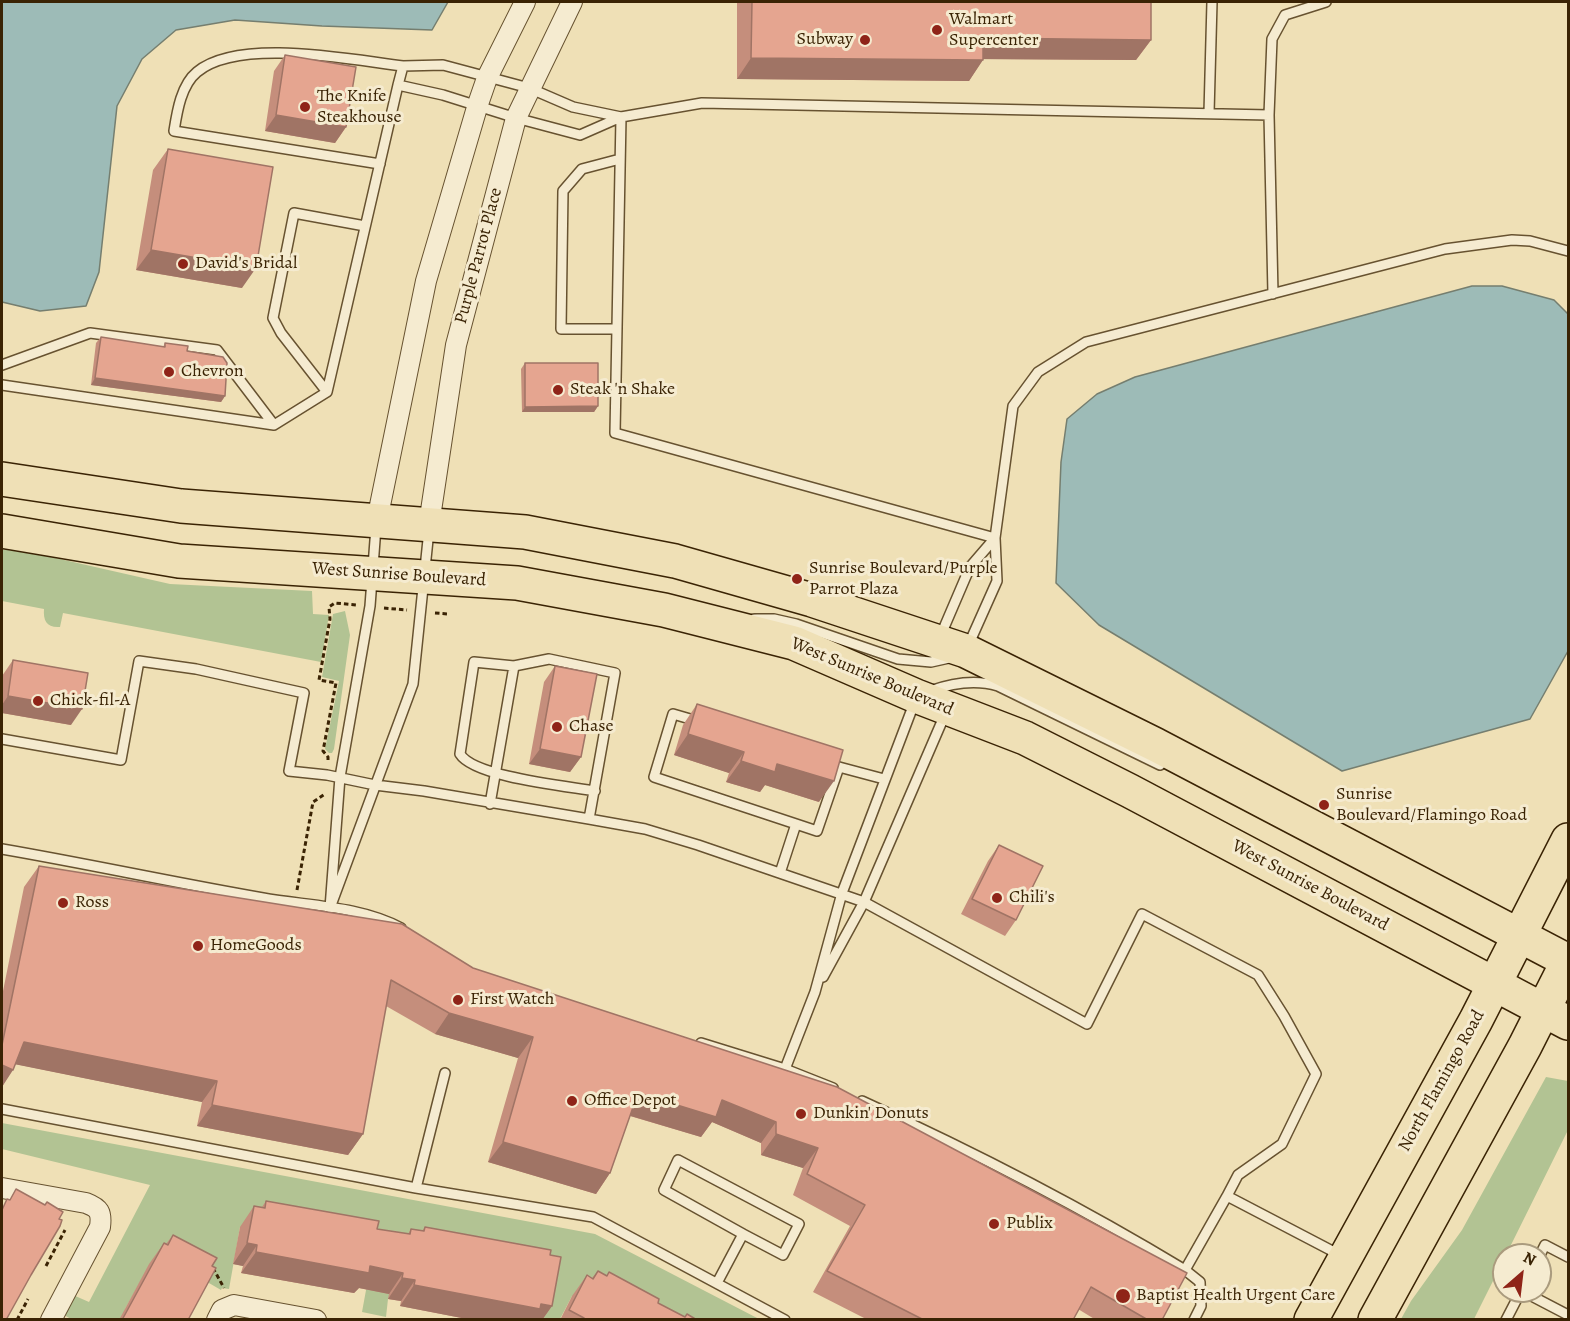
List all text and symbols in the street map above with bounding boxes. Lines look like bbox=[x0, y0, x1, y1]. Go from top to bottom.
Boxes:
place label: Walmart Supercenter bbox=[949, 9, 1039, 52]
marker: Walmart Supercenter bbox=[930, 23, 944, 37]
place label: Subway bbox=[796, 29, 853, 51]
marker: Subway bbox=[858, 33, 872, 47]
place label: The Knife Steakhouse bbox=[317, 86, 401, 128]
marker: The Knife Steakhouse bbox=[298, 100, 312, 114]
street label: Purple Parrot Place bbox=[450, 185, 508, 327]
place label: David's Bridal bbox=[195, 253, 297, 275]
marker: David's Bridal bbox=[176, 257, 190, 271]
place label: Chevron bbox=[181, 361, 243, 383]
marker: Chevron bbox=[162, 365, 176, 379]
place label: Steak 'n Shake bbox=[570, 379, 675, 401]
marker: Steak 'n Shake bbox=[551, 383, 565, 397]
street label: West Sunrise Boulevard bbox=[311, 558, 487, 592]
place label: Sunrise Boulevard/Purple Parrot Plaza bbox=[809, 558, 998, 600]
marker: Sunrise Boulevard/Purple Parrot Plaza bbox=[790, 572, 804, 586]
street label: West Sunrise Boulevard bbox=[788, 633, 956, 721]
place label: Chick-fil-A bbox=[50, 690, 130, 712]
marker: Chick-fil-A bbox=[31, 694, 45, 708]
place label: Chase bbox=[569, 716, 614, 738]
marker: Chase bbox=[550, 720, 564, 734]
place label: Sunrise Boulevard/Flamingo Road bbox=[1336, 784, 1527, 826]
marker: Sunrise Boulevard/Flamingo Road bbox=[1317, 798, 1331, 812]
street label: West Sunrise Boulevard bbox=[1228, 836, 1392, 936]
place label: Chili's bbox=[1009, 887, 1055, 909]
marker: Chili's bbox=[990, 891, 1004, 905]
place label: Ross bbox=[75, 892, 109, 914]
marker: Ross bbox=[56, 896, 70, 910]
place label: HomeGoods bbox=[210, 935, 302, 957]
marker: HomeGoods bbox=[191, 939, 205, 953]
place label: First Watch bbox=[470, 989, 554, 1011]
marker: First Watch bbox=[451, 993, 465, 1007]
street label: North Flamingo Road bbox=[1394, 1006, 1490, 1156]
place label: Office Depot bbox=[584, 1090, 677, 1112]
marker: Office Depot bbox=[565, 1094, 579, 1108]
place label: Dunkin' Donuts bbox=[813, 1103, 929, 1125]
marker: Dunkin' Donuts bbox=[794, 1107, 808, 1121]
place label: Publix bbox=[1006, 1213, 1053, 1235]
marker: Publix bbox=[987, 1217, 1001, 1231]
north arrow bbox=[1492, 1243, 1552, 1303]
text: N bbox=[1519, 1246, 1540, 1271]
place label: Baptist Health Urgent Care bbox=[1136, 1285, 1335, 1307]
marker: Baptist Health Urgent Care bbox=[1114, 1287, 1132, 1305]

